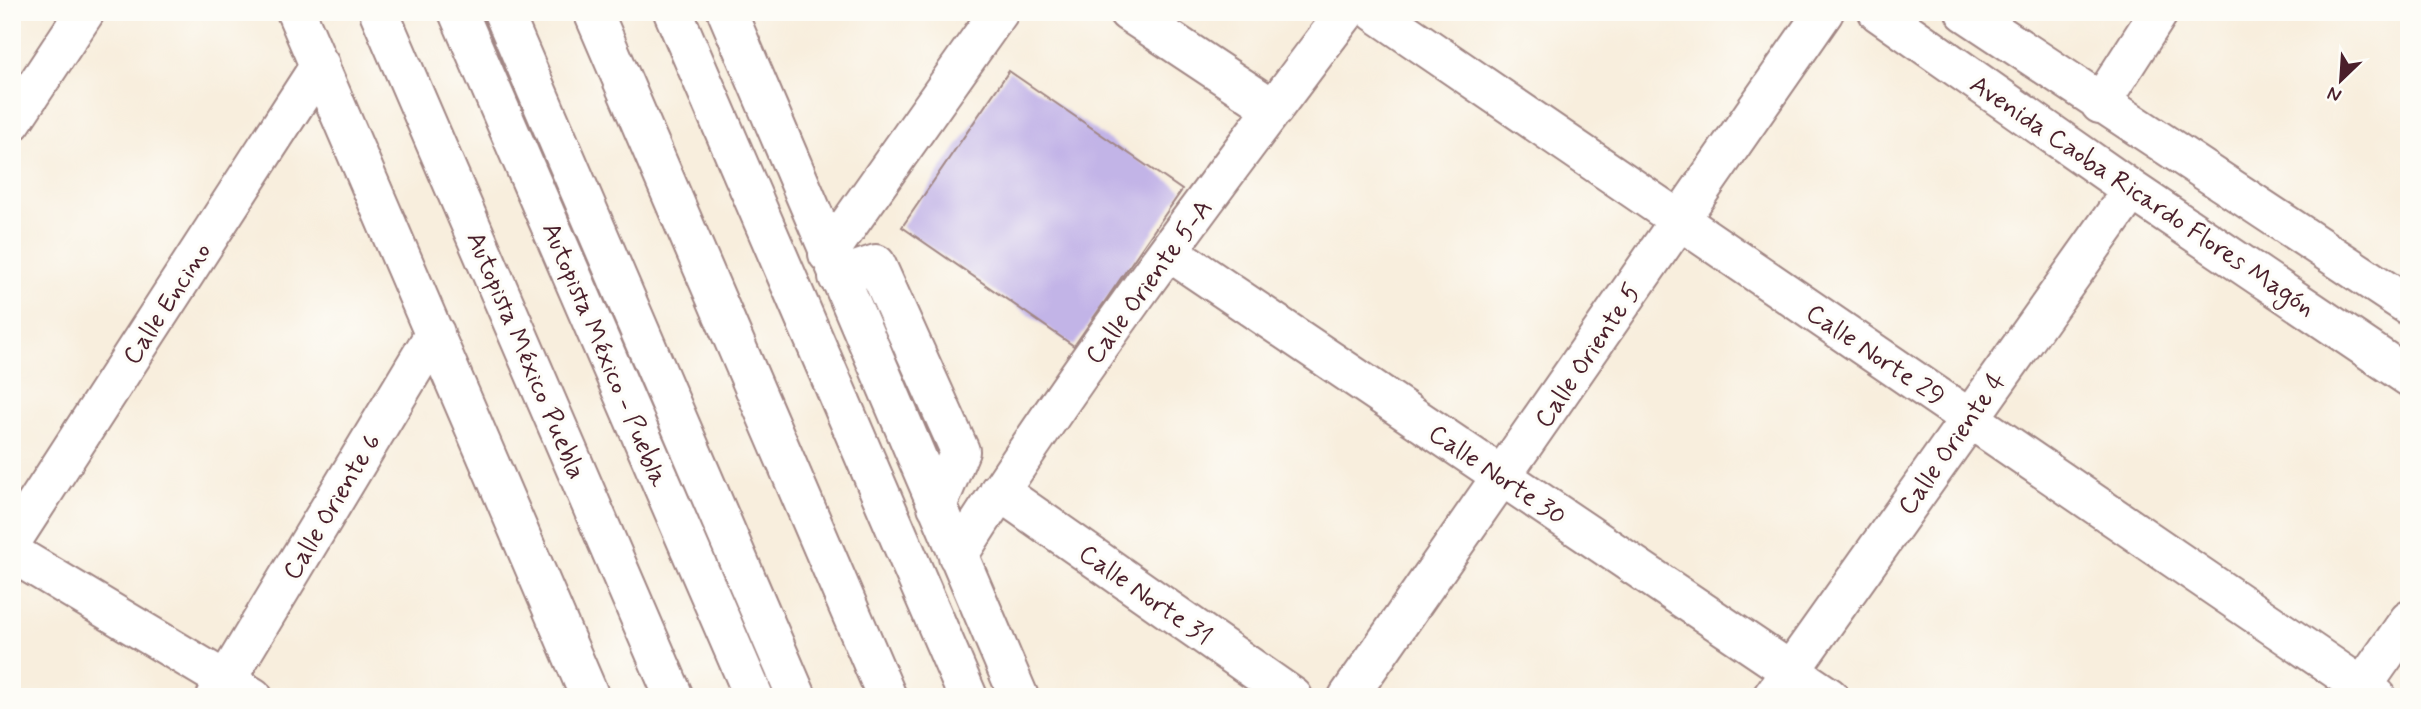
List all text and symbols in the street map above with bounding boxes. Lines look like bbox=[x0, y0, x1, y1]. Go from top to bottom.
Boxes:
north arrow bbox=[2306, 46, 2376, 116]
street label: Avenida Caoba Ricardo Flores Magón bbox=[1961, 68, 2321, 327]
text: N bbox=[2323, 80, 2345, 108]
street label: Calle Oriente 5-A bbox=[1078, 193, 1221, 372]
street label: Autopista México - Puebla bbox=[533, 218, 675, 492]
street label: Autopista México Puebla bbox=[458, 227, 593, 485]
street label: Calle Encino bbox=[116, 237, 220, 372]
street label: Calle Oriente 5 bbox=[1528, 277, 1650, 435]
street label: Calle Norte 29 bbox=[1799, 297, 1951, 415]
street label: Calle Oriente 4 bbox=[1891, 366, 2014, 522]
street label: Calle Norte 30 bbox=[1421, 417, 1572, 534]
street label: Calle Oriente 6 bbox=[276, 427, 390, 587]
street label: Calle Norte 31 bbox=[1072, 537, 1218, 654]

